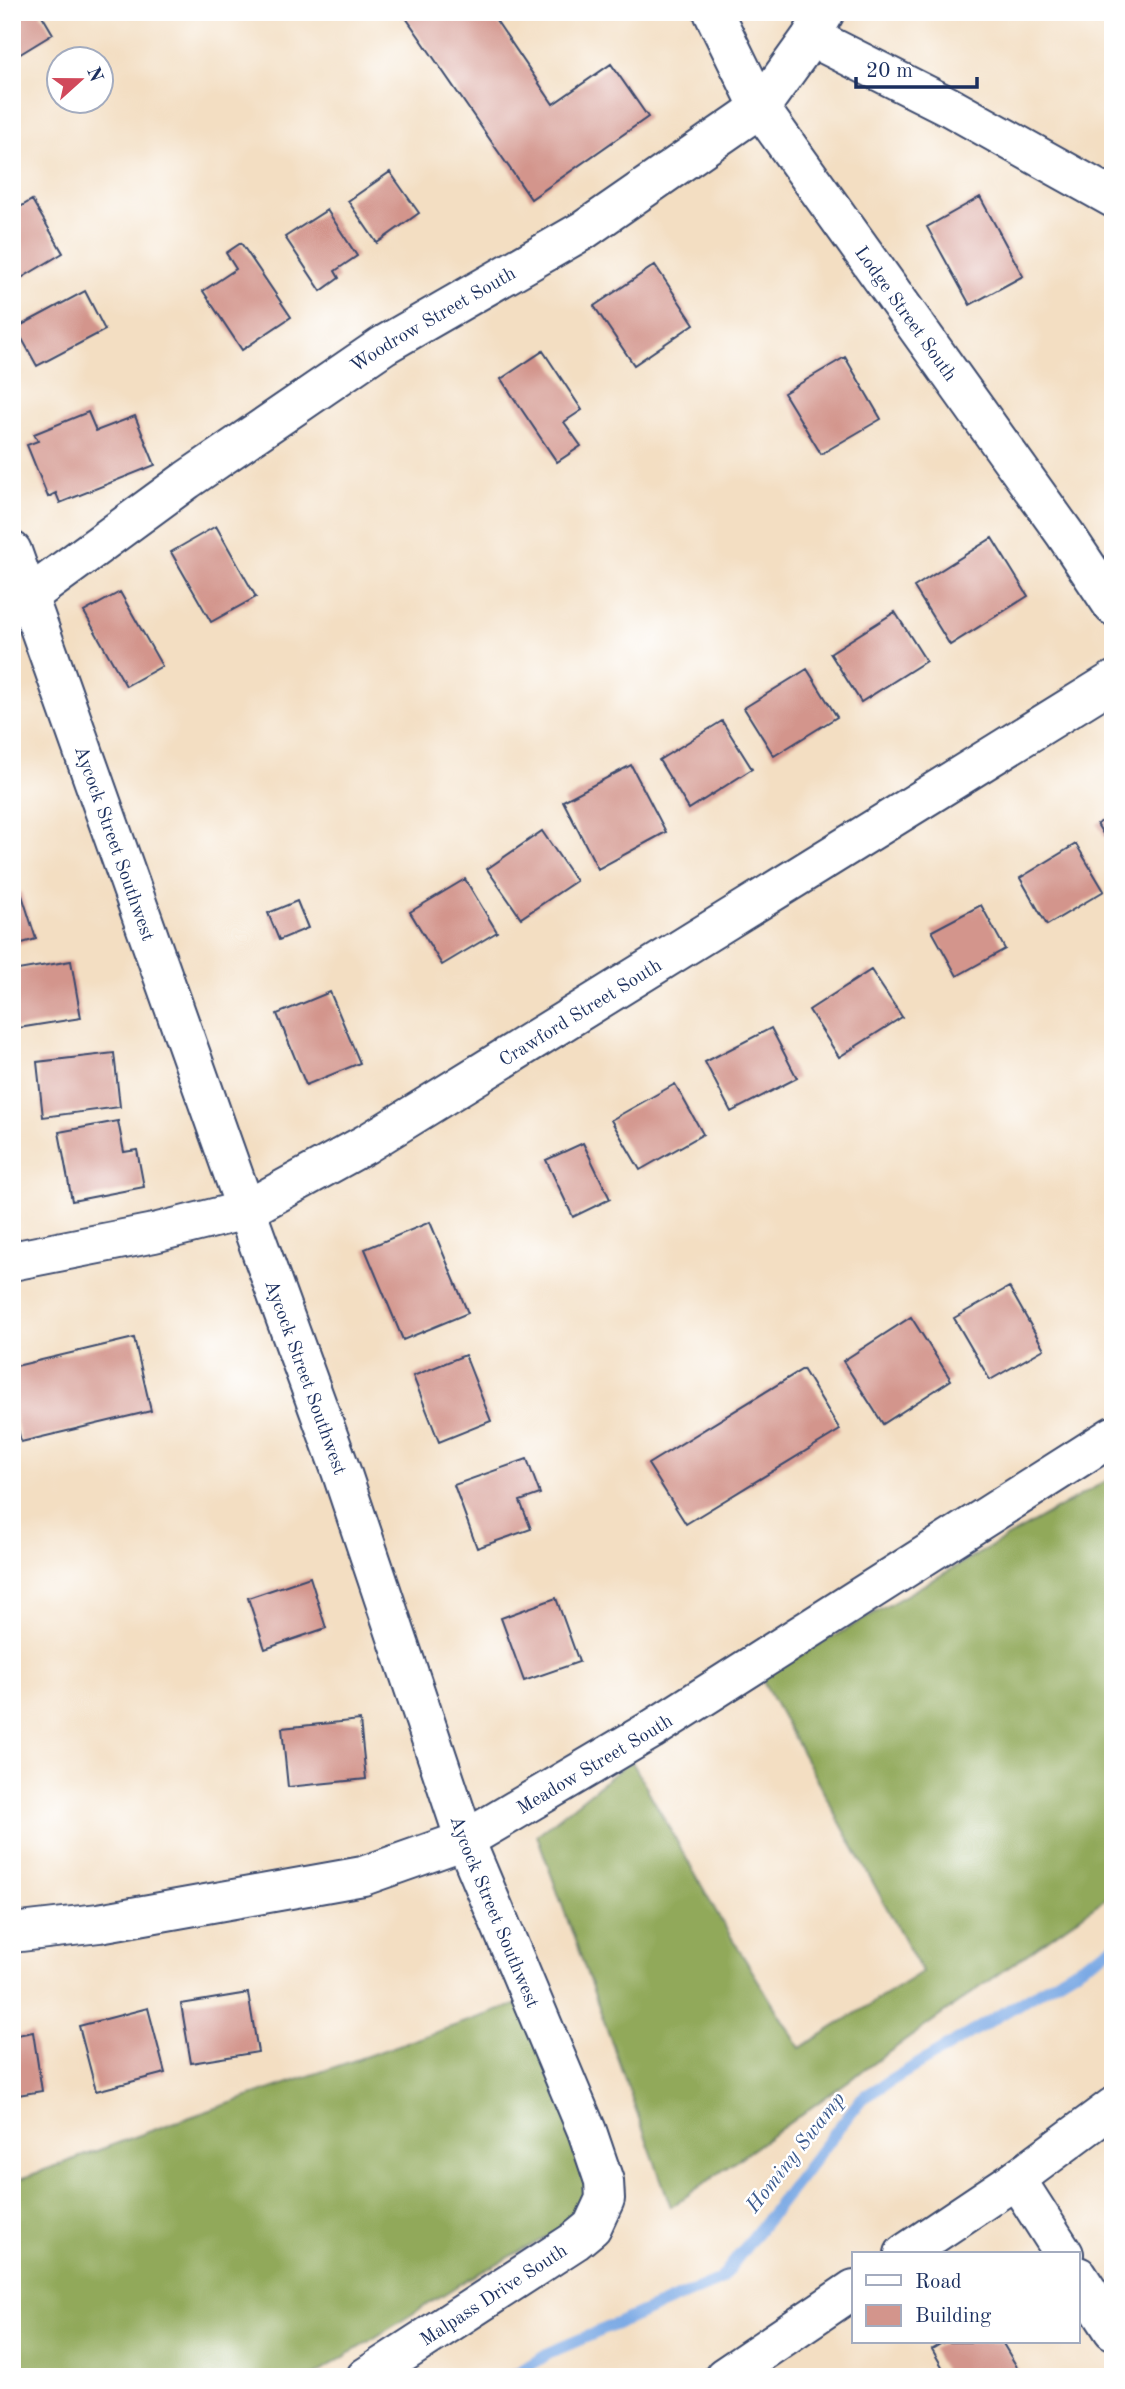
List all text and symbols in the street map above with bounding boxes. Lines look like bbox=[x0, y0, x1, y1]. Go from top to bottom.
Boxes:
north arrow bbox=[46, 46, 116, 116]
scale bar bbox=[856, 46, 976, 90]
text: 20 m bbox=[866, 61, 913, 82]
text: N bbox=[82, 65, 105, 85]
street label: Lodge Street South bbox=[850, 244, 959, 385]
street label: Woodrow Street South bbox=[348, 264, 519, 377]
street label: Aycock Street Southwest bbox=[70, 744, 157, 944]
street label: Crawford Street South bbox=[497, 956, 666, 1071]
street label: Aycock Street Southwest bbox=[260, 1278, 349, 1478]
street label: Meadow Street South bbox=[514, 1712, 677, 1819]
street label: Aycock Street Southwest bbox=[446, 1814, 541, 2011]
water label: Hominy Swamp bbox=[742, 2089, 850, 2218]
street label: Malpass Drive South bbox=[418, 2242, 571, 2351]
legend bbox=[852, 2252, 1080, 2344]
text: Road bbox=[915, 2272, 962, 2293]
text: Building bbox=[915, 2306, 992, 2327]

